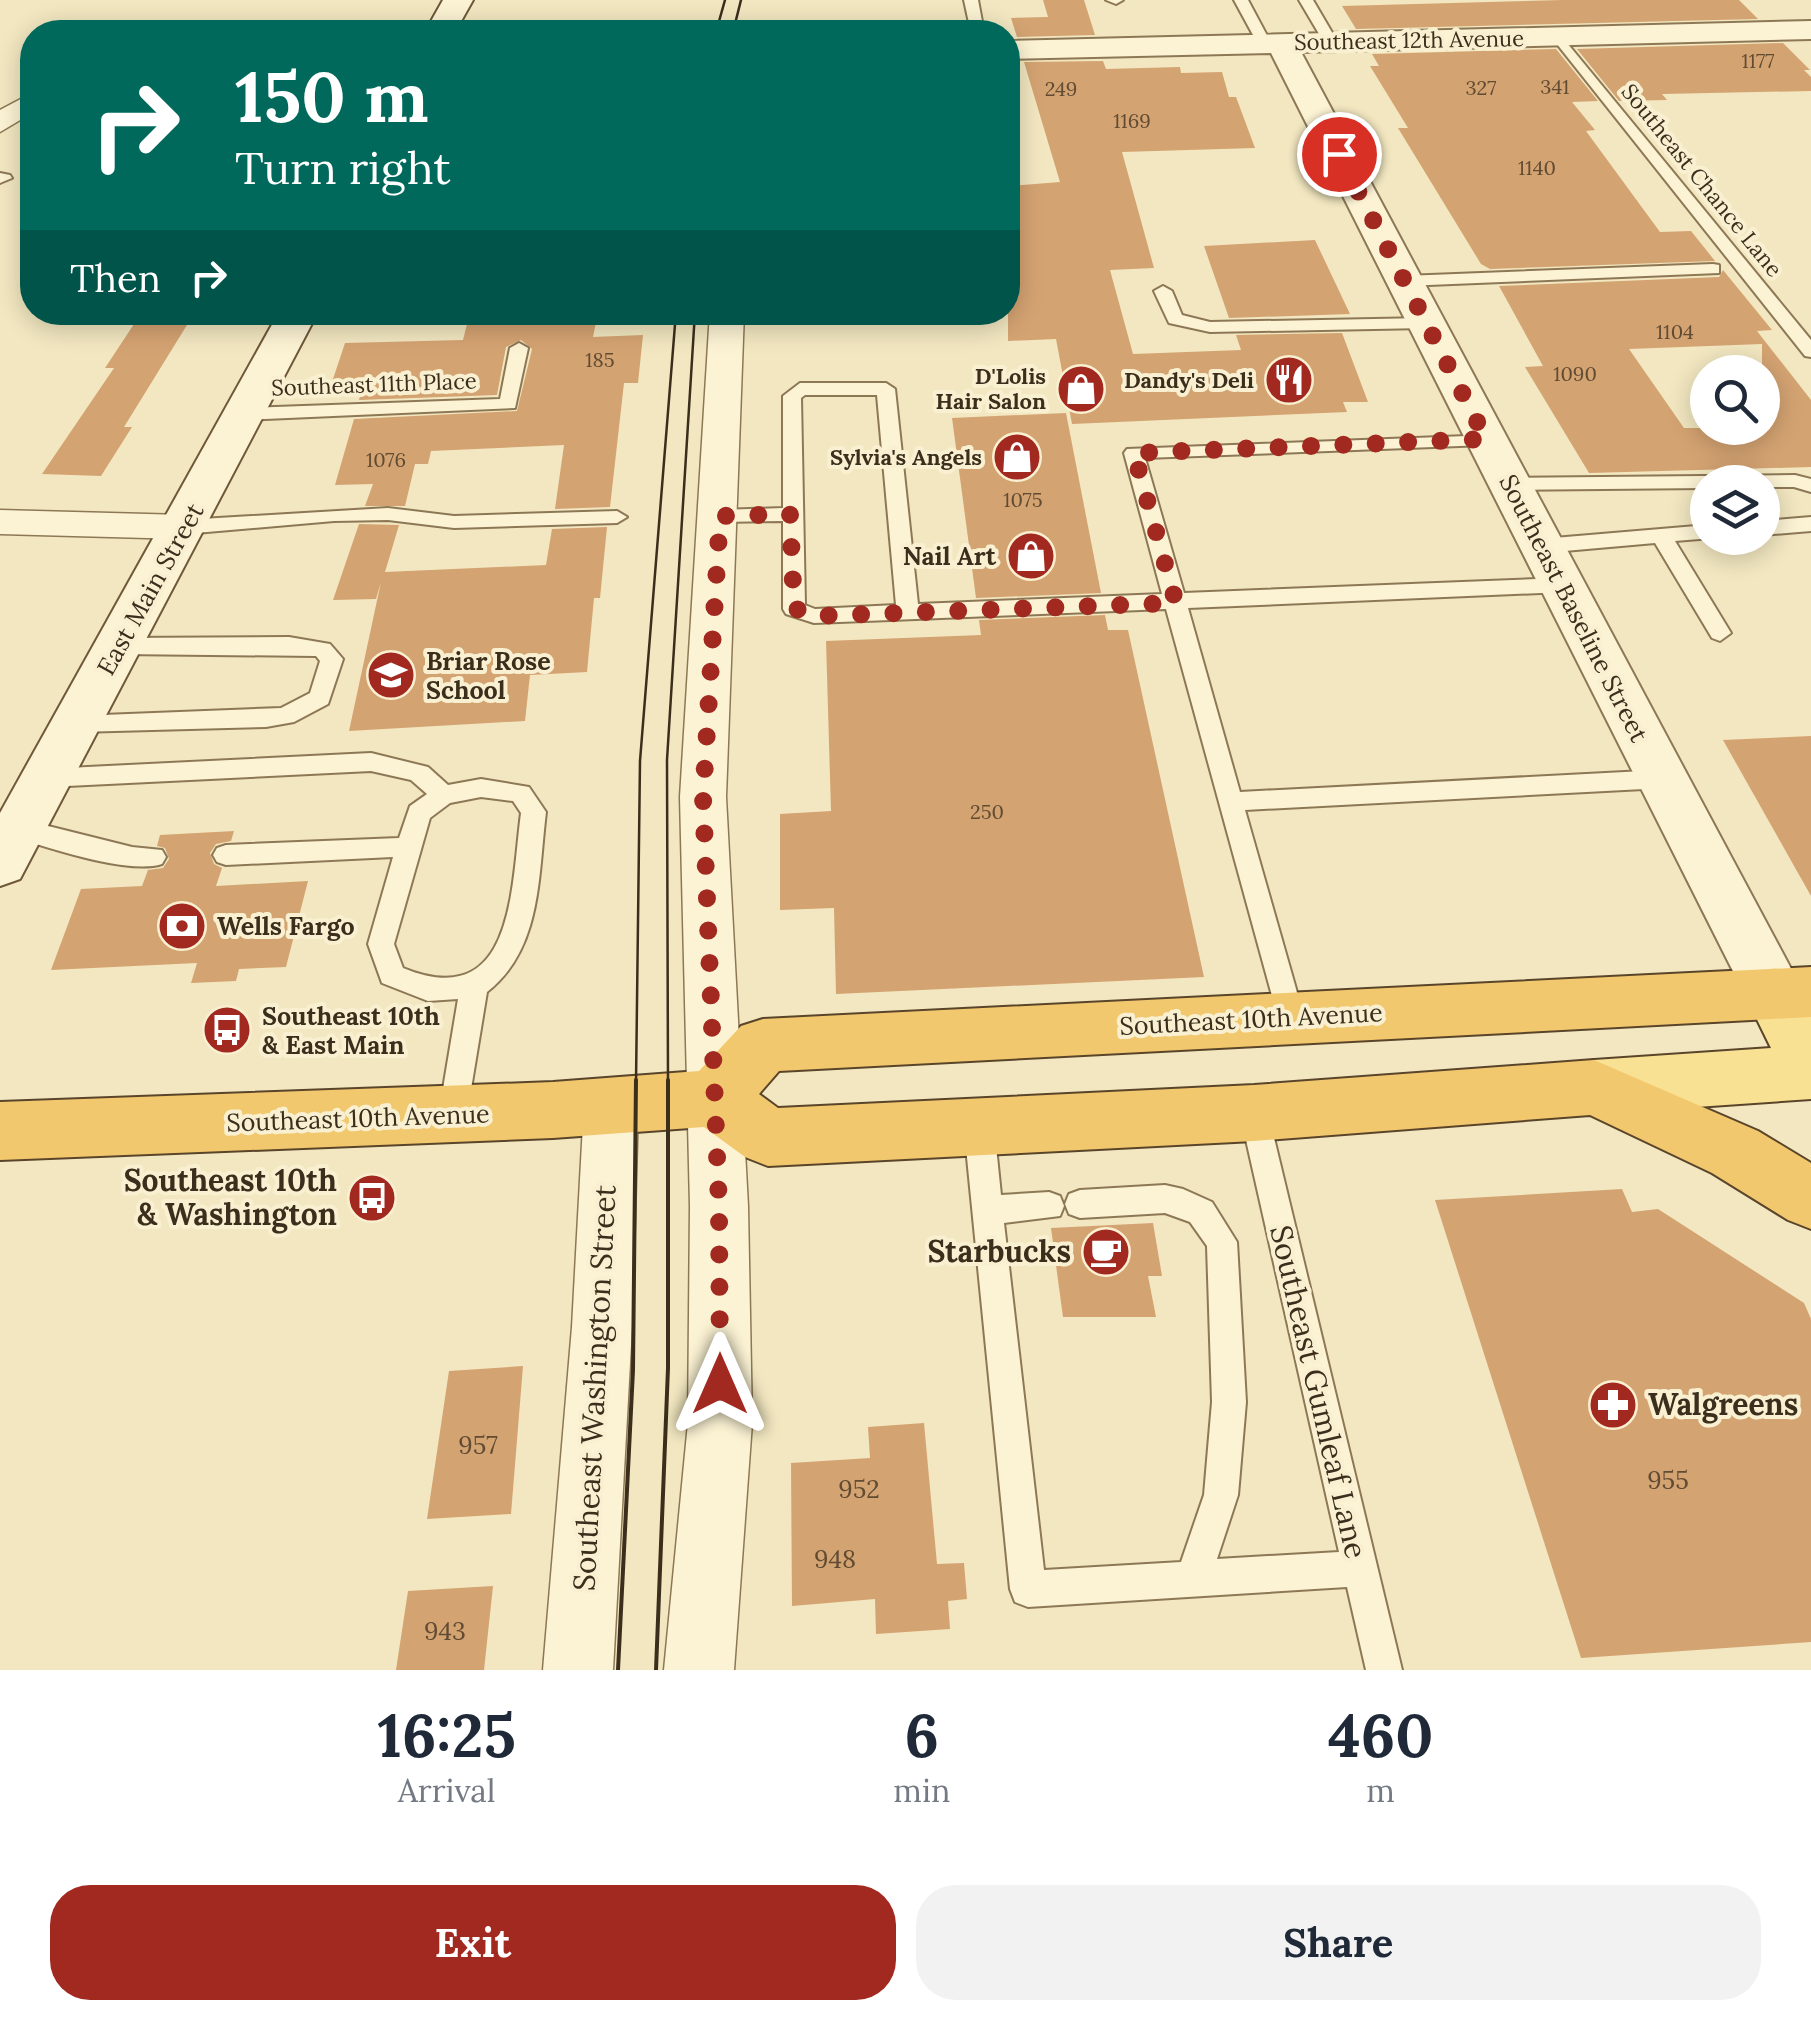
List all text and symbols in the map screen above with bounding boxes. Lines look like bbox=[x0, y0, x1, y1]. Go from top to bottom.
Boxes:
street label: Southeast 12th Avenue bbox=[1294, 24, 1524, 56]
house number: 1177 bbox=[1742, 48, 1775, 73]
text: 150 m bbox=[235, 52, 429, 141]
icon: right bbox=[70, 60, 200, 190]
house number: 341 bbox=[1540, 74, 1570, 99]
house number: 327 bbox=[1465, 75, 1497, 100]
house number: 249 bbox=[1045, 76, 1077, 101]
street label: Southeast Chance Lane bbox=[1616, 78, 1789, 282]
house number: 1169 bbox=[1113, 108, 1151, 133]
pin bbox=[1297, 112, 1382, 197]
icon: arrive bbox=[1312, 127, 1367, 182]
text: Turn right bbox=[235, 139, 451, 196]
house number: 1140 bbox=[1518, 155, 1556, 180]
icon: right bbox=[181, 250, 236, 305]
text: Then bbox=[70, 254, 161, 302]
house number: 1104 bbox=[1656, 319, 1694, 344]
house number: 185 bbox=[585, 347, 615, 372]
restaurant icon: Dandy's Deli bbox=[1263, 354, 1315, 406]
map controls bbox=[1690, 355, 1780, 555]
button: search bbox=[1690, 355, 1780, 445]
house number: 1090 bbox=[1553, 361, 1597, 386]
place label: D'Lolis Hair Salon bbox=[935, 362, 1046, 415]
shop icon: D'Lolis Hair Salon bbox=[1055, 363, 1107, 415]
street label: Southeast 11th Place bbox=[271, 366, 477, 402]
place label: Dandy's Deli bbox=[1124, 366, 1254, 394]
shop icon: Sylvia's Angels bbox=[991, 431, 1043, 483]
place label: Sylvia's Angels bbox=[830, 443, 982, 471]
house number: 1076 bbox=[366, 447, 406, 472]
button: layers bbox=[1690, 465, 1780, 555]
street label: Southeast Baseline Street bbox=[1493, 469, 1656, 747]
house number: 1075 bbox=[1003, 487, 1043, 512]
street label: East Main Street bbox=[90, 497, 211, 681]
shop icon: Nail Art bbox=[1005, 530, 1057, 582]
place label: Nail Art bbox=[903, 540, 997, 572]
place label: Briar Rose School bbox=[426, 645, 551, 706]
school or university icon: Briar Rose School bbox=[365, 649, 417, 701]
house number: 250 bbox=[970, 799, 1004, 824]
bank icon: Wells Fargo bbox=[156, 900, 208, 952]
place label: Wells Fargo bbox=[217, 910, 355, 942]
street label: Southeast 10th Avenue bbox=[1119, 996, 1383, 1042]
place label: Southeast 10th & East Main bbox=[262, 1000, 440, 1061]
bus stop icon: Southeast 10th & East Main bbox=[201, 1004, 253, 1056]
street label: Southeast 10th Avenue bbox=[226, 1097, 490, 1139]
place label: Southeast 10th & Washington bbox=[124, 1161, 337, 1234]
bus stop icon: Southeast 10th & Washington bbox=[346, 1172, 398, 1224]
street label: Southeast Washington Street bbox=[564, 1184, 625, 1592]
street label: Southeast Gumleaf Lane bbox=[1262, 1222, 1376, 1562]
cafe icon: Starbucks bbox=[1080, 1226, 1132, 1278]
place label: Starbucks bbox=[927, 1232, 1071, 1270]
position arrow bbox=[668, 1332, 772, 1436]
pharmacy icon: Walgreens bbox=[1587, 1379, 1639, 1431]
place label: Walgreens bbox=[1648, 1385, 1798, 1424]
house number: 957 bbox=[458, 1429, 498, 1461]
house number: 955 bbox=[1647, 1464, 1689, 1496]
house number: 952 bbox=[838, 1473, 880, 1505]
house number: 948 bbox=[814, 1543, 856, 1575]
house number: 943 bbox=[424, 1615, 466, 1647]
text: 16:25 bbox=[378, 1697, 516, 1773]
text: 6 bbox=[905, 1697, 939, 1773]
text: 460 bbox=[1328, 1697, 1433, 1773]
text: Arrival bbox=[398, 1770, 496, 1811]
text: min bbox=[893, 1770, 950, 1811]
text: m bbox=[1366, 1770, 1395, 1811]
button: Exit bbox=[50, 1885, 896, 2000]
button: Share bbox=[916, 1885, 1761, 2000]

